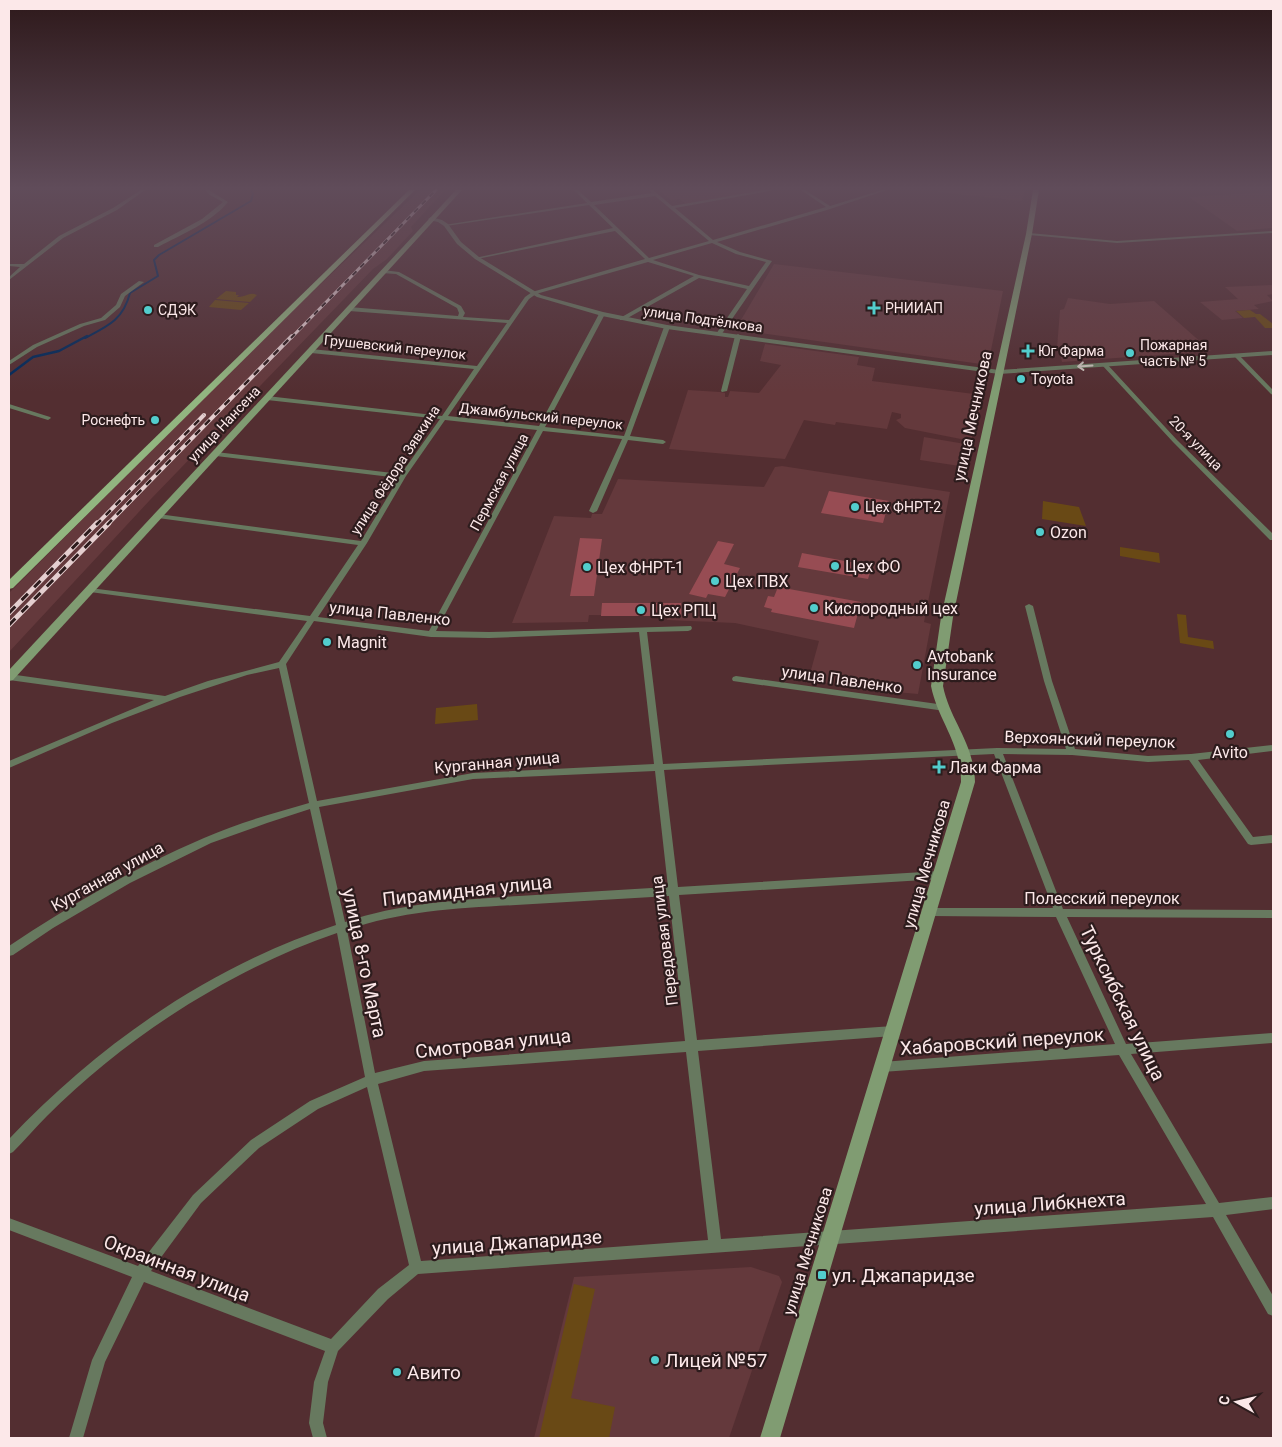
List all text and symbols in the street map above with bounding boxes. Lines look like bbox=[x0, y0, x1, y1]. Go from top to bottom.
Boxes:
place label: РНИИАП bbox=[885, 300, 943, 316]
marker: РНИИАП bbox=[867, 301, 881, 315]
place label: СДЭК bbox=[158, 302, 196, 318]
street label: улица Подтёлкова bbox=[642, 303, 764, 335]
marker: СДЭК bbox=[142, 304, 154, 316]
street label: Грушевский переулок bbox=[323, 332, 467, 362]
place label: Пожарная часть № 5 bbox=[1140, 337, 1207, 369]
place label: Юг Фарма bbox=[1038, 343, 1104, 359]
marker: Юг Фарма bbox=[1022, 345, 1034, 357]
marker: Пожарная часть № 5 bbox=[1124, 347, 1136, 359]
street label: улица Мечникова bbox=[949, 349, 996, 483]
one-way arrow bbox=[1077, 361, 1093, 370]
place label: Toyota bbox=[1031, 371, 1073, 387]
marker: Toyota bbox=[1015, 373, 1027, 385]
street label: улица Нансена bbox=[185, 383, 263, 465]
street label: Джамбульский переулок bbox=[458, 399, 624, 433]
street label: улица Фёдора Зявкина bbox=[347, 402, 443, 538]
place label: Роснефть bbox=[82, 412, 145, 428]
street label: 20-я улица bbox=[1166, 413, 1226, 473]
marker: Роснефть bbox=[149, 414, 161, 426]
street label: Пермская улица bbox=[467, 431, 531, 533]
place label: Цех ФНРТ-2 bbox=[865, 499, 941, 515]
marker: Цех ФНРТ-2 bbox=[849, 501, 861, 513]
place label: Ozon bbox=[1050, 523, 1087, 542]
marker: Ozon bbox=[1034, 526, 1046, 538]
place label: Цех ФО bbox=[845, 557, 900, 576]
place label: Цех ФНРТ-1 bbox=[597, 558, 684, 577]
marker: Цех ФО bbox=[829, 560, 841, 572]
marker: Цех ФНРТ-1 bbox=[581, 561, 593, 573]
place label: Цех ПВХ bbox=[725, 572, 789, 591]
marker: Цех ПВХ bbox=[709, 575, 721, 587]
street label: улица Павленко bbox=[328, 598, 451, 629]
place label: Кислородный цех bbox=[824, 599, 958, 618]
place label: Цех РПЦ bbox=[651, 601, 717, 620]
marker: Кислородный цех bbox=[808, 602, 820, 614]
marker: Цех РПЦ bbox=[635, 604, 647, 616]
place label: Magnit bbox=[337, 633, 387, 652]
marker: Magnit bbox=[321, 636, 333, 648]
place label: Avtobank Insurance bbox=[927, 647, 997, 684]
marker: Avtobank Insurance bbox=[911, 659, 923, 671]
street label: улица Павленко bbox=[780, 662, 904, 697]
street label: Верхоянский переулок bbox=[1004, 727, 1176, 752]
marker: Avito bbox=[1224, 728, 1236, 740]
place label: Avito bbox=[1212, 743, 1248, 762]
street label: Курганная улица bbox=[434, 748, 561, 777]
place label: Лаки Фарма bbox=[949, 758, 1042, 777]
marker: Лаки Фарма bbox=[933, 761, 945, 773]
street label: улица Мечникова bbox=[899, 798, 954, 931]
street label: Курганная улица bbox=[48, 838, 167, 915]
street label: Пирамидная улица bbox=[381, 870, 553, 911]
street label: Передовая улица bbox=[647, 875, 682, 1007]
street label: улица 8-го Марта bbox=[337, 886, 392, 1040]
street label: Полесский переулок bbox=[1024, 889, 1180, 908]
street label: Турксибская улица bbox=[1075, 922, 1170, 1085]
street label: Хабаровский переулок bbox=[899, 1023, 1106, 1060]
street label: Смотровая улица bbox=[414, 1024, 572, 1063]
street label: улица Мечникова bbox=[779, 1185, 836, 1318]
street label: улица Либкнехта bbox=[974, 1187, 1127, 1220]
street label: улица Джапаридзе bbox=[431, 1225, 603, 1260]
street label: Окраинная улица bbox=[100, 1230, 253, 1307]
place label: ул. Джапаридзе bbox=[832, 1264, 975, 1287]
marker: ул. Джапаридзе bbox=[816, 1269, 828, 1281]
place label: Лицей №57 bbox=[665, 1349, 767, 1372]
marker: Лицей №57 bbox=[649, 1354, 661, 1366]
place label: Авито bbox=[407, 1361, 461, 1384]
marker: Авито bbox=[391, 1366, 403, 1378]
north arrow bbox=[1212, 1377, 1262, 1427]
text: С bbox=[1216, 1395, 1233, 1406]

